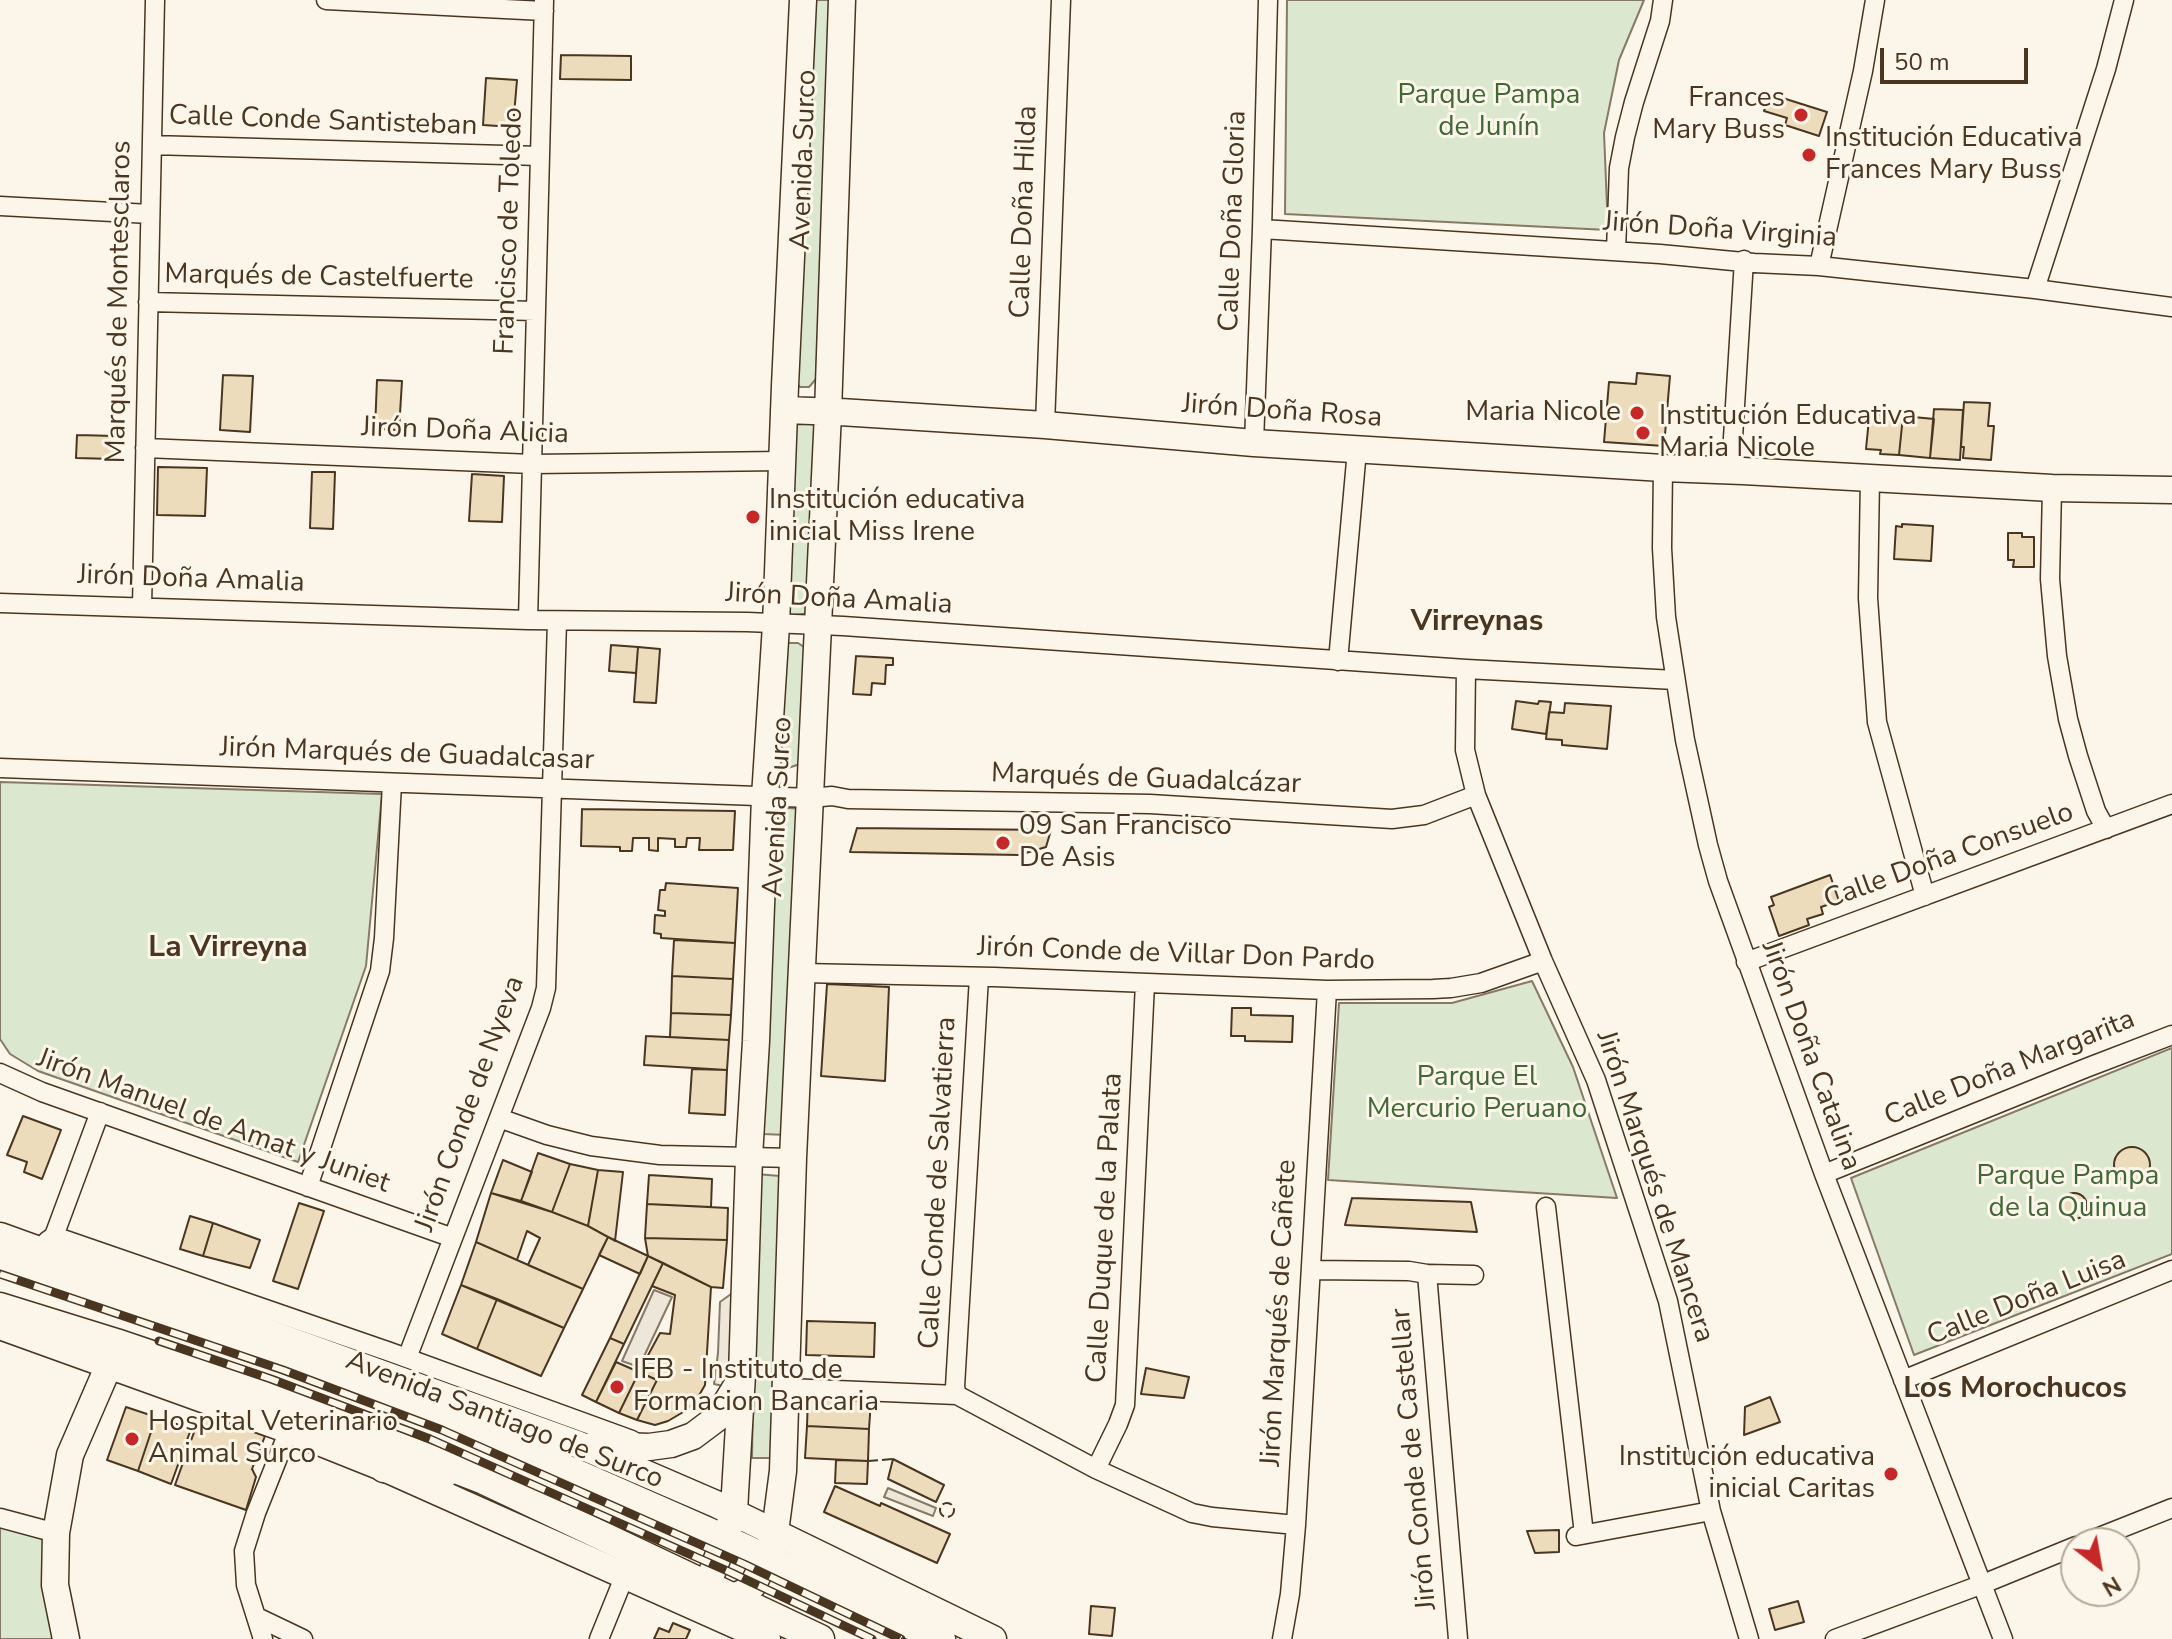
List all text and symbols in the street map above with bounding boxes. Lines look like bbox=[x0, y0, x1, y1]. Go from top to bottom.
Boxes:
scale bar bbox=[1884, 32, 2032, 82]
text: 50 m bbox=[1894, 46, 1950, 78]
street label: Avenida Surco bbox=[785, 69, 825, 251]
park label: Parque Pampa de Junín bbox=[1398, 79, 1580, 145]
place label: Frances Mary Buss bbox=[1652, 82, 1785, 148]
street label: Calle Conde Santisteban bbox=[168, 100, 478, 144]
street label: Calle Doña Hilda bbox=[1004, 105, 1046, 319]
marker: Frances Mary Buss bbox=[1792, 106, 1810, 124]
street label: Francisco de Toledo bbox=[489, 107, 531, 355]
street label: Calle Doña Gloria bbox=[1213, 110, 1255, 332]
place label: Institución Educativa Frances Mary Buss bbox=[1825, 122, 2083, 188]
street label: Marqués de Montesclaros bbox=[100, 140, 140, 464]
marker: Institución Educativa Frances Mary Buss bbox=[1800, 146, 1818, 164]
street label: Jirón Doña Virginia bbox=[1602, 206, 1838, 256]
street label: Marqués de Castelfuerte bbox=[164, 259, 474, 297]
street label: Jirón Doña Rosa bbox=[1181, 388, 1383, 436]
place label: Maria Nicole bbox=[1465, 396, 1621, 430]
place label: Institución Educativa Maria Nicole bbox=[1659, 400, 1917, 466]
marker: Maria Nicole bbox=[1628, 404, 1646, 422]
street label: Jirón Doña Alicia bbox=[361, 412, 569, 452]
marker: Institución Educativa Maria Nicole bbox=[1634, 424, 1652, 442]
place label: Institución educativa inicial Miss Irene bbox=[769, 484, 1025, 550]
marker: Institución educativa inicial Miss Irene bbox=[744, 508, 762, 526]
street label: Jirón Doña Amalia bbox=[77, 559, 305, 601]
street label: Jirón Doña Amalia bbox=[725, 577, 953, 623]
district label: Virreynas bbox=[1411, 605, 1543, 641]
street label: Avenida Surco bbox=[757, 716, 801, 898]
street label: Jirón Marqués de Guadalcasar bbox=[219, 732, 595, 778]
street label: Marqués de Guadalcázar bbox=[990, 758, 1302, 802]
street label: Calle Doña Consuelo bbox=[1820, 796, 2078, 918]
place label: 09 San Francisco De Asis bbox=[1019, 810, 1232, 876]
marker: 09 San Francisco De Asis bbox=[994, 834, 1012, 852]
district label: La Virreyna bbox=[148, 931, 308, 967]
street label: Jirón Conde de Villar Don Pardo bbox=[977, 931, 1375, 979]
street label: Jirón Doña Catalina bbox=[1753, 937, 1867, 1175]
street label: Jirón Conde de Nyeva bbox=[409, 972, 533, 1236]
street label: Calle Doña Margarita bbox=[1880, 1003, 2140, 1135]
street label: Calle Conde de Salvatierra bbox=[914, 1016, 964, 1350]
street label: Jirón Marqués de Mancera bbox=[1588, 1027, 1720, 1347]
street label: Jirón Manuel de Amat y Juniet bbox=[32, 1042, 394, 1202]
park label: Parque El Mercurio Peruano bbox=[1367, 1061, 1587, 1127]
street label: Calle Duque de la Palata bbox=[1081, 1072, 1131, 1384]
street label: Jirón Marqués de Cañete bbox=[1255, 1159, 1305, 1467]
park label: Parque Pampa de la Quinua bbox=[1977, 1160, 2159, 1226]
street label: Calle Doña Luisa bbox=[1923, 1244, 2131, 1354]
street label: Jirón Conde de Castellar bbox=[1385, 1307, 1445, 1611]
street label: Avenida Santiago de Surco bbox=[341, 1345, 667, 1497]
place label: IFB - Instituto de Formacion Bancaria bbox=[633, 1354, 879, 1420]
district label: Los Morochucos bbox=[1903, 1372, 2127, 1408]
marker: IFB - Instituto de Formacion Bancaria bbox=[608, 1378, 626, 1396]
place label: Hospital Veterinario Animal Surco bbox=[148, 1406, 398, 1472]
marker: Hospital Veterinario Animal Surco bbox=[123, 1430, 141, 1448]
place label: Institución educativa inicial Caritas bbox=[1619, 1441, 1875, 1507]
marker: Institución educativa inicial Caritas bbox=[1882, 1465, 1900, 1483]
north arrow bbox=[2060, 1527, 2140, 1607]
text: N bbox=[2097, 1569, 2126, 1603]

